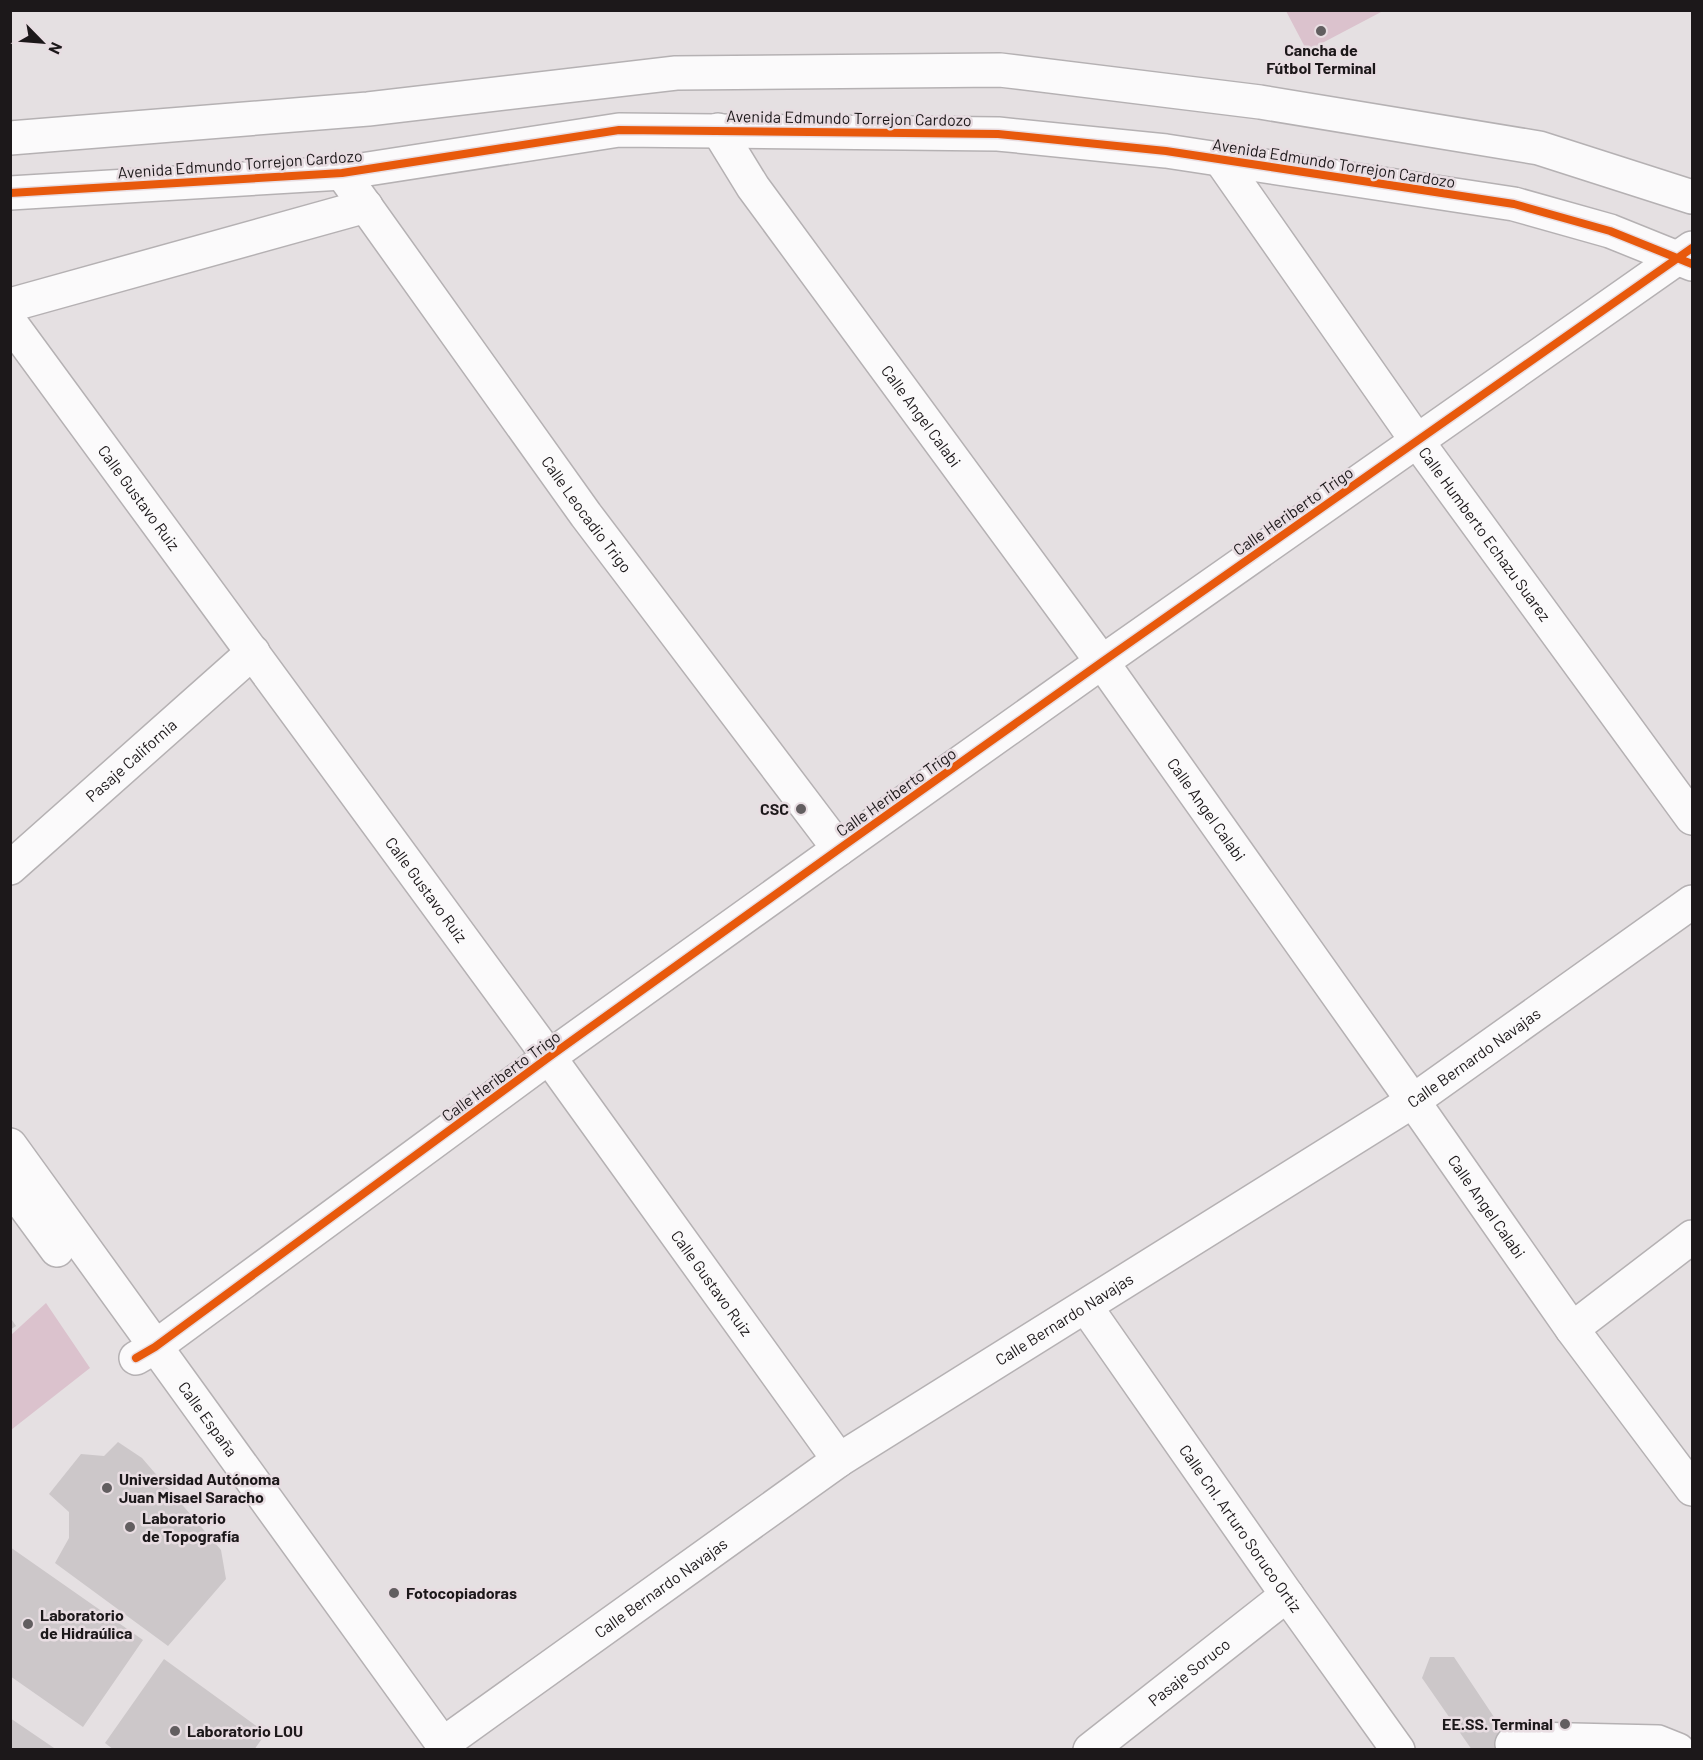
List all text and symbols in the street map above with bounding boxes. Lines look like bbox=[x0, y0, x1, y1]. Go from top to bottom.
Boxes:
north arrow bbox=[12, 12, 72, 72]
marker: Cancha de Fútbol Terminal bbox=[1314, 24, 1328, 38]
text: N bbox=[45, 40, 67, 57]
place label: Cancha de Fútbol Terminal bbox=[1266, 40, 1376, 77]
street label: Avenida Edmundo Torrejon Cardozo bbox=[726, 106, 972, 129]
street label: Avenida Edmundo Torrejon Cardozo bbox=[1211, 134, 1457, 191]
street label: Avenida Edmundo Torrejon Cardozo bbox=[117, 145, 363, 182]
street label: Calle Angel Calabi bbox=[878, 361, 965, 470]
street label: Calle Gustavo Ruiz bbox=[94, 441, 184, 554]
street label: Calle Humberto Echazu Suarez bbox=[1415, 443, 1555, 625]
street label: Calle Leocadio Trigo bbox=[538, 452, 636, 576]
street label: Calle Heriberto Trigo bbox=[1229, 462, 1356, 559]
street label: Pasaje California bbox=[81, 715, 180, 805]
street label: Calle Heriberto Trigo bbox=[832, 743, 959, 840]
street label: Calle Angel Calabi bbox=[1164, 754, 1250, 864]
place label: CSC bbox=[760, 799, 789, 818]
marker: CSC bbox=[794, 802, 808, 816]
street label: Calle Gustavo Ruiz bbox=[382, 833, 472, 946]
street label: Calle Bernardo Navajas bbox=[1403, 1003, 1544, 1111]
street label: Calle Heriberto Trigo bbox=[438, 1026, 564, 1125]
street label: Calle Angel Calabi bbox=[1444, 1151, 1530, 1262]
street label: Calle Gustavo Ruiz bbox=[668, 1226, 757, 1339]
street label: Calle Bernardo Navajas bbox=[992, 1269, 1136, 1369]
street label: Calle España bbox=[175, 1377, 242, 1460]
street label: Calle Cnl. Arturo Soruco Ortiz bbox=[1176, 1441, 1306, 1616]
place label: Universidad Autónoma Juan Misael Saracho bbox=[119, 1469, 280, 1506]
marker: Universidad Autónoma Juan Misael Saracho bbox=[100, 1481, 114, 1495]
place label: Laboratorio de Topografía bbox=[142, 1508, 240, 1545]
marker: Laboratorio de Topografía bbox=[123, 1520, 137, 1534]
street label: Calle Bernardo Navajas bbox=[590, 1533, 731, 1641]
place label: Fotocopiadoras bbox=[406, 1583, 517, 1602]
marker: Fotocopiadoras bbox=[387, 1586, 401, 1600]
place label: Laboratorio de Hidraúlica bbox=[40, 1605, 132, 1642]
marker: Laboratorio de Hidraúlica bbox=[21, 1617, 35, 1631]
street label: Pasaje Soruco bbox=[1144, 1634, 1233, 1710]
place label: EE.SS. Terminal bbox=[1442, 1714, 1553, 1733]
marker: EE.SS. Terminal bbox=[1558, 1717, 1572, 1731]
place label: Laboratorio LOU bbox=[187, 1721, 303, 1740]
marker: Laboratorio LOU bbox=[168, 1724, 182, 1738]

